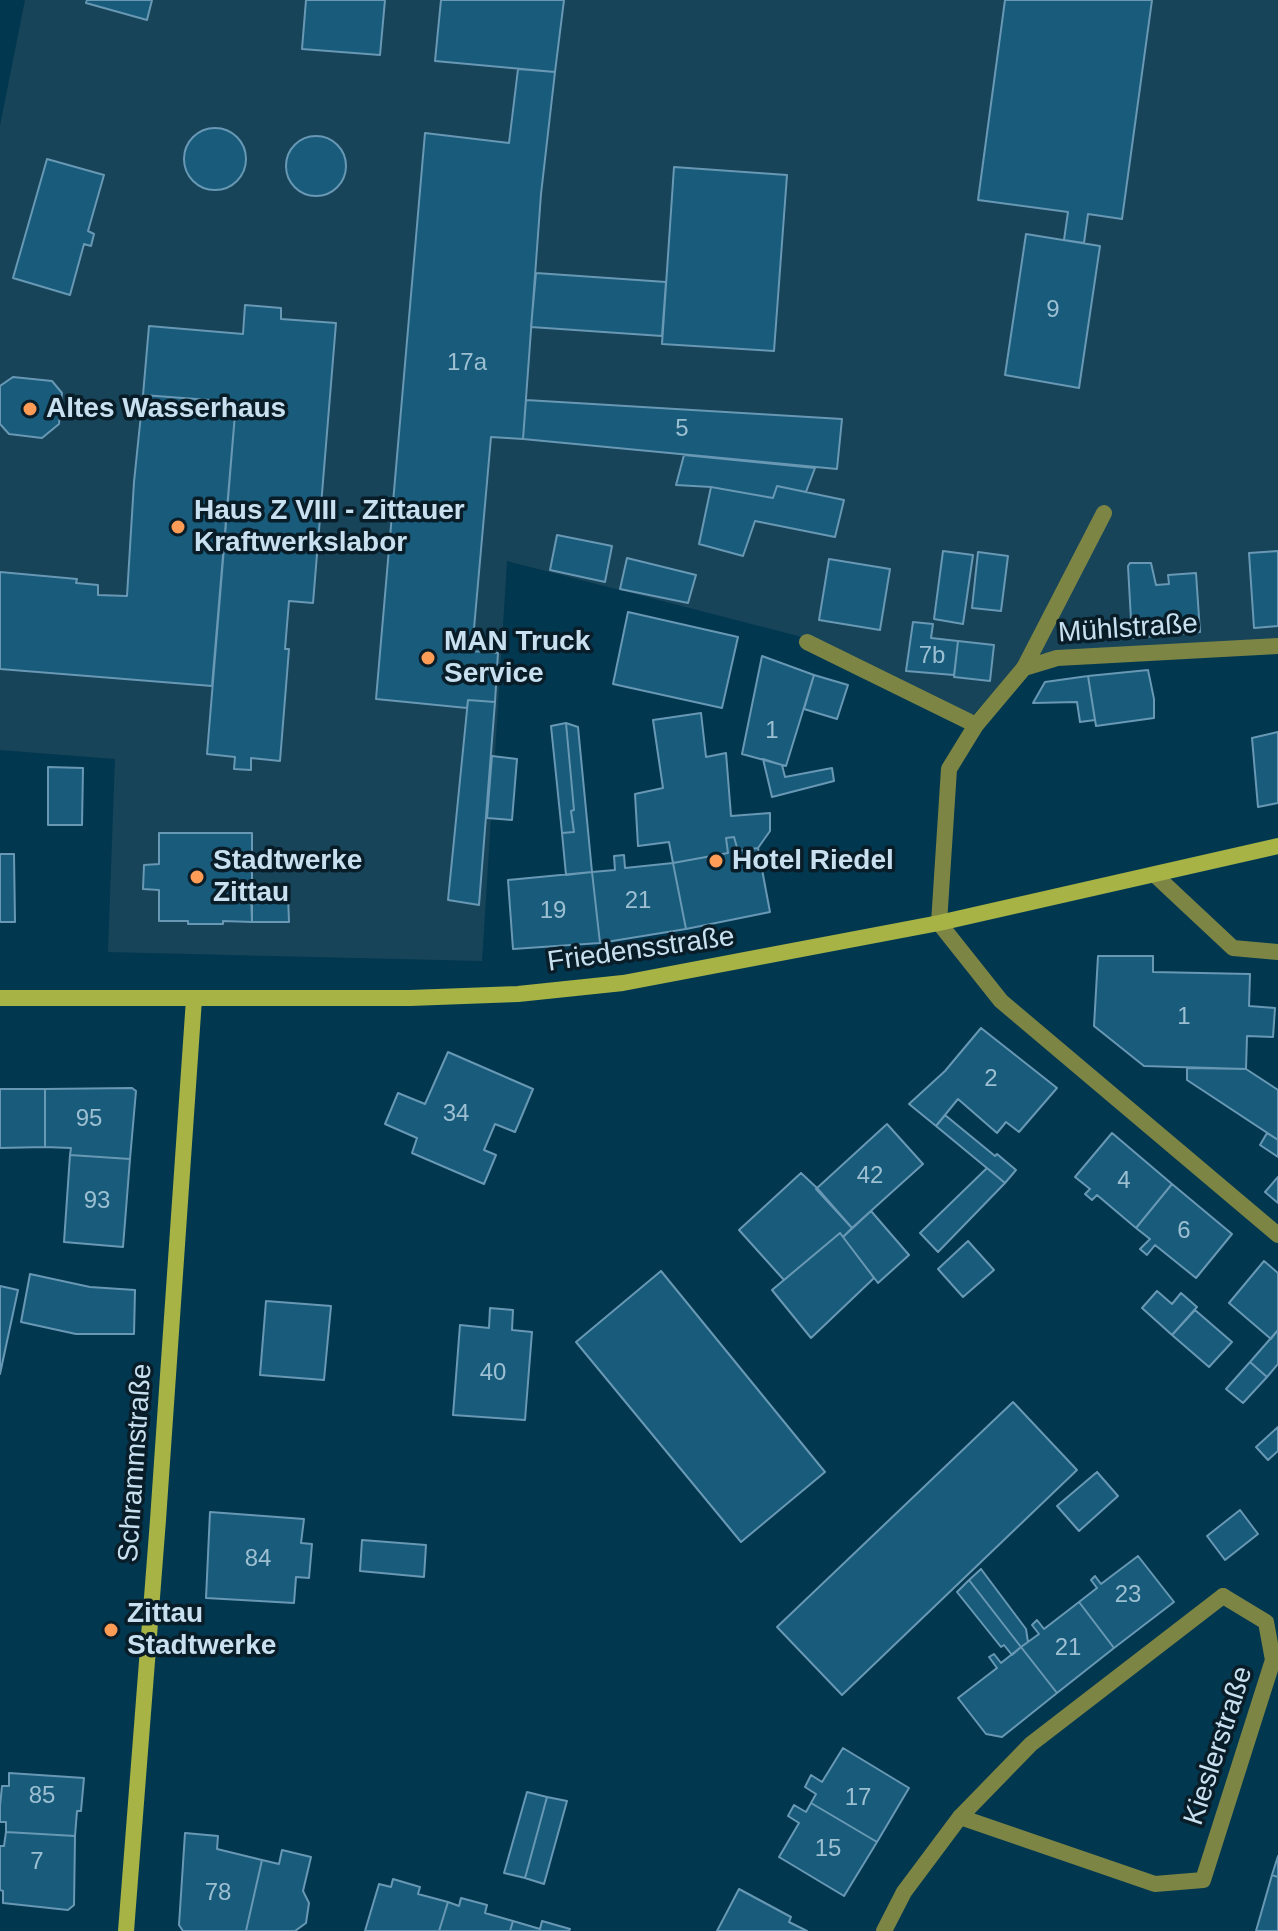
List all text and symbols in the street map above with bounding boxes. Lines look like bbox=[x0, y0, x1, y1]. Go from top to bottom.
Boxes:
house number: 9 bbox=[1046, 296, 1060, 324]
house number: 17a bbox=[447, 349, 487, 377]
place label: Altes Wasserhaus bbox=[46, 392, 286, 426]
marker: Altes Wasserhaus bbox=[21, 400, 39, 418]
house number: 5 bbox=[675, 415, 689, 443]
place label: Haus Z VIII - Zittauer Kraftwerkslabor bbox=[194, 494, 465, 560]
marker: Haus Z VIII - Zittauer Kraftwerkslabor bbox=[169, 518, 187, 536]
street label: Mühlstraße bbox=[1057, 607, 1199, 651]
place label: MAN Truck Service bbox=[444, 625, 590, 691]
house number: 7b bbox=[919, 642, 945, 670]
marker: MAN Truck Service bbox=[419, 649, 437, 667]
house number: 1 bbox=[765, 717, 779, 745]
place label: Stadtwerke Zittau bbox=[213, 844, 362, 910]
place label: Hotel Riedel bbox=[732, 844, 894, 878]
marker: Hotel Riedel bbox=[707, 852, 725, 870]
marker: Stadtwerke Zittau bbox=[188, 868, 206, 886]
house number: 21 bbox=[625, 887, 651, 915]
house number: 19 bbox=[540, 897, 566, 925]
street label: Friedensstraße bbox=[545, 920, 737, 980]
house number: 1 bbox=[1177, 1003, 1191, 1031]
house number: 2 bbox=[984, 1065, 998, 1093]
house number: 34 bbox=[443, 1100, 469, 1128]
house number: 95 bbox=[76, 1105, 102, 1133]
house number: 42 bbox=[857, 1162, 883, 1190]
house number: 4 bbox=[1117, 1167, 1131, 1195]
house number: 93 bbox=[84, 1187, 110, 1215]
house number: 6 bbox=[1177, 1217, 1191, 1245]
house number: 40 bbox=[480, 1359, 506, 1387]
street label: Schrammstraße bbox=[112, 1362, 160, 1564]
house number: 84 bbox=[245, 1545, 271, 1573]
house number: 23 bbox=[1115, 1581, 1141, 1609]
place label: Zittau Stadtwerke bbox=[127, 1597, 276, 1663]
marker: Zittau Stadtwerke bbox=[102, 1621, 120, 1639]
house number: 21 bbox=[1055, 1634, 1081, 1662]
street label: Kieslerstraße bbox=[1178, 1662, 1260, 1830]
house number: 85 bbox=[29, 1782, 55, 1810]
house number: 17 bbox=[845, 1784, 871, 1812]
house number: 15 bbox=[815, 1835, 841, 1863]
house number: 7 bbox=[30, 1848, 44, 1876]
house number: 78 bbox=[205, 1879, 231, 1907]

